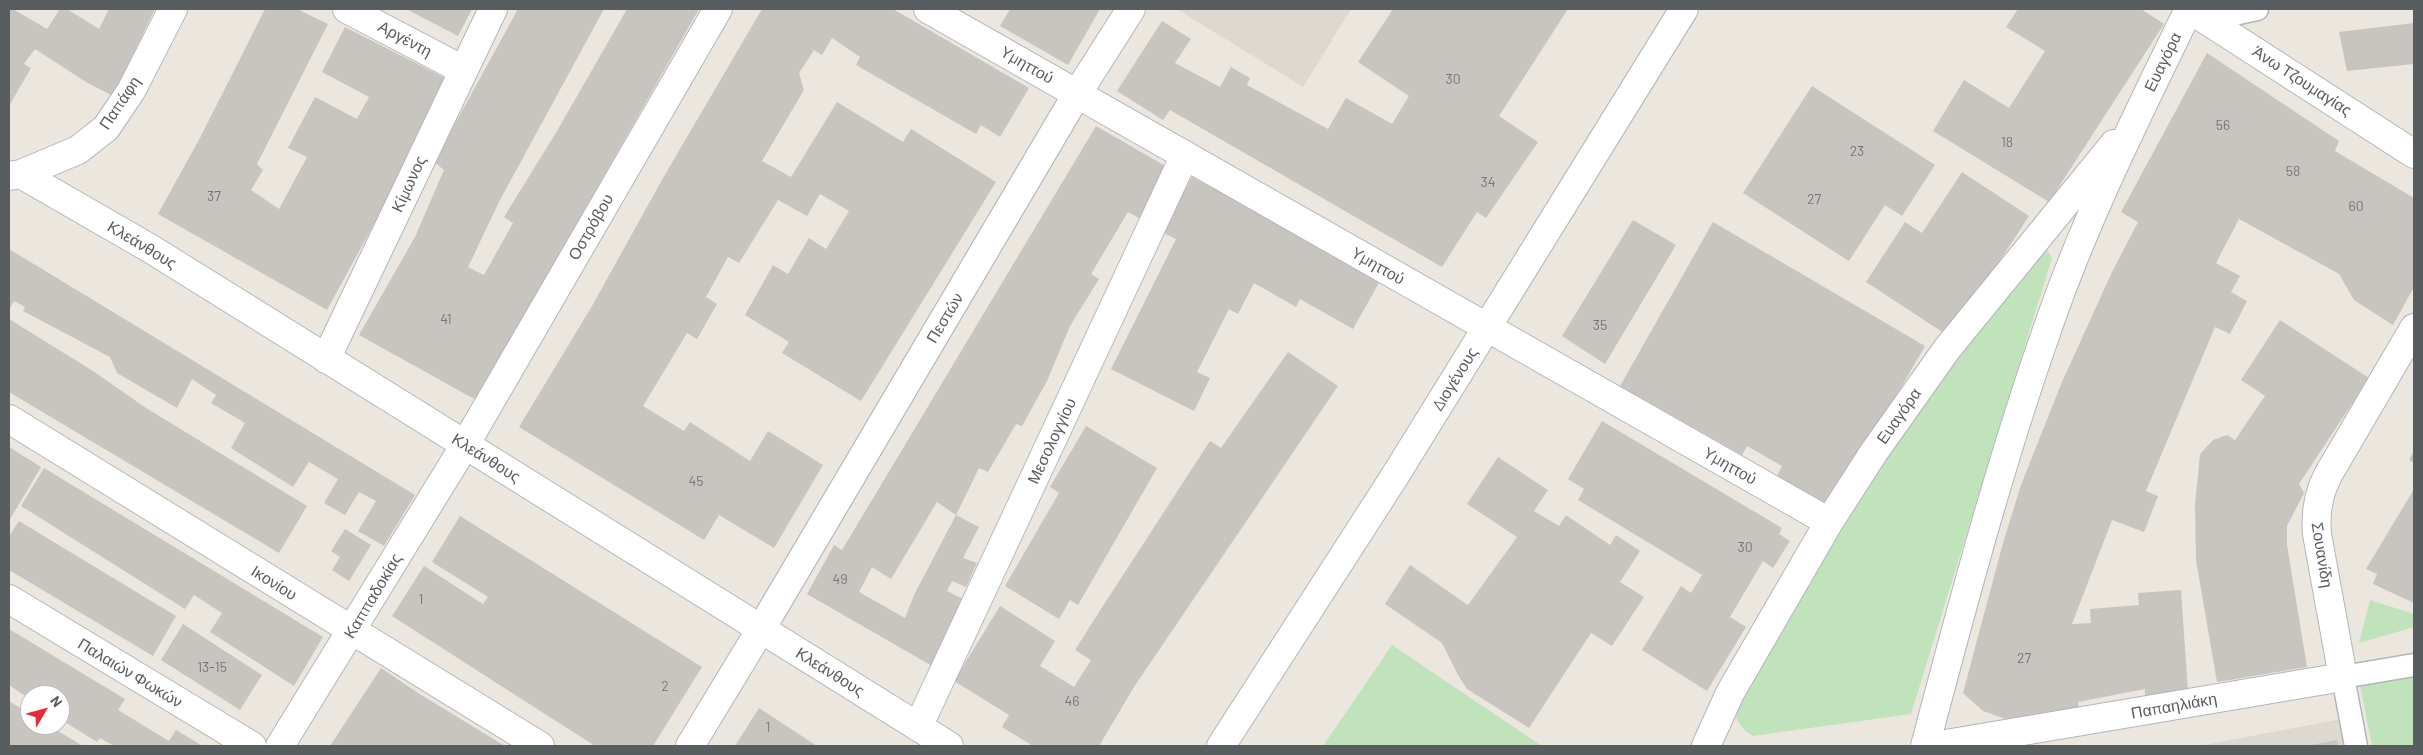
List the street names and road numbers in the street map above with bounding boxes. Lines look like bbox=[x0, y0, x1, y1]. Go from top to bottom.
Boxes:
street label: Αργέντη bbox=[375, 17, 435, 61]
street label: Ευαγόρα bbox=[2140, 29, 2186, 95]
street label: Υμηττού bbox=[997, 42, 1057, 88]
street label: Άνω Τζουμαγίας bbox=[2249, 42, 2355, 120]
street label: Παπάφη bbox=[95, 73, 145, 133]
street label: Κίμωνος bbox=[388, 153, 430, 215]
street label: Οστρόβου bbox=[564, 190, 618, 264]
street label: Κλεάνθους bbox=[104, 217, 180, 273]
street label: Υμηττού bbox=[1348, 243, 1408, 289]
street label: Πεστών bbox=[923, 289, 967, 347]
street label: Διογένους bbox=[1428, 344, 1482, 414]
street label: Ευαγόρα bbox=[1873, 384, 1925, 448]
street label: Μεσολογγίου bbox=[1024, 395, 1080, 487]
street label: Κλεάνθους bbox=[448, 429, 524, 487]
street label: Υμηττού bbox=[1700, 443, 1760, 489]
street label: Σουανίδη bbox=[2307, 521, 2337, 589]
street label: Καππαδοκίας bbox=[340, 550, 406, 642]
street label: Ικονίου bbox=[248, 562, 300, 604]
street label: Παλαιών Φωκών bbox=[74, 634, 186, 712]
street label: Κλεάνθους bbox=[792, 643, 868, 701]
street label: Παπαηλιάκη bbox=[2129, 689, 2219, 723]

